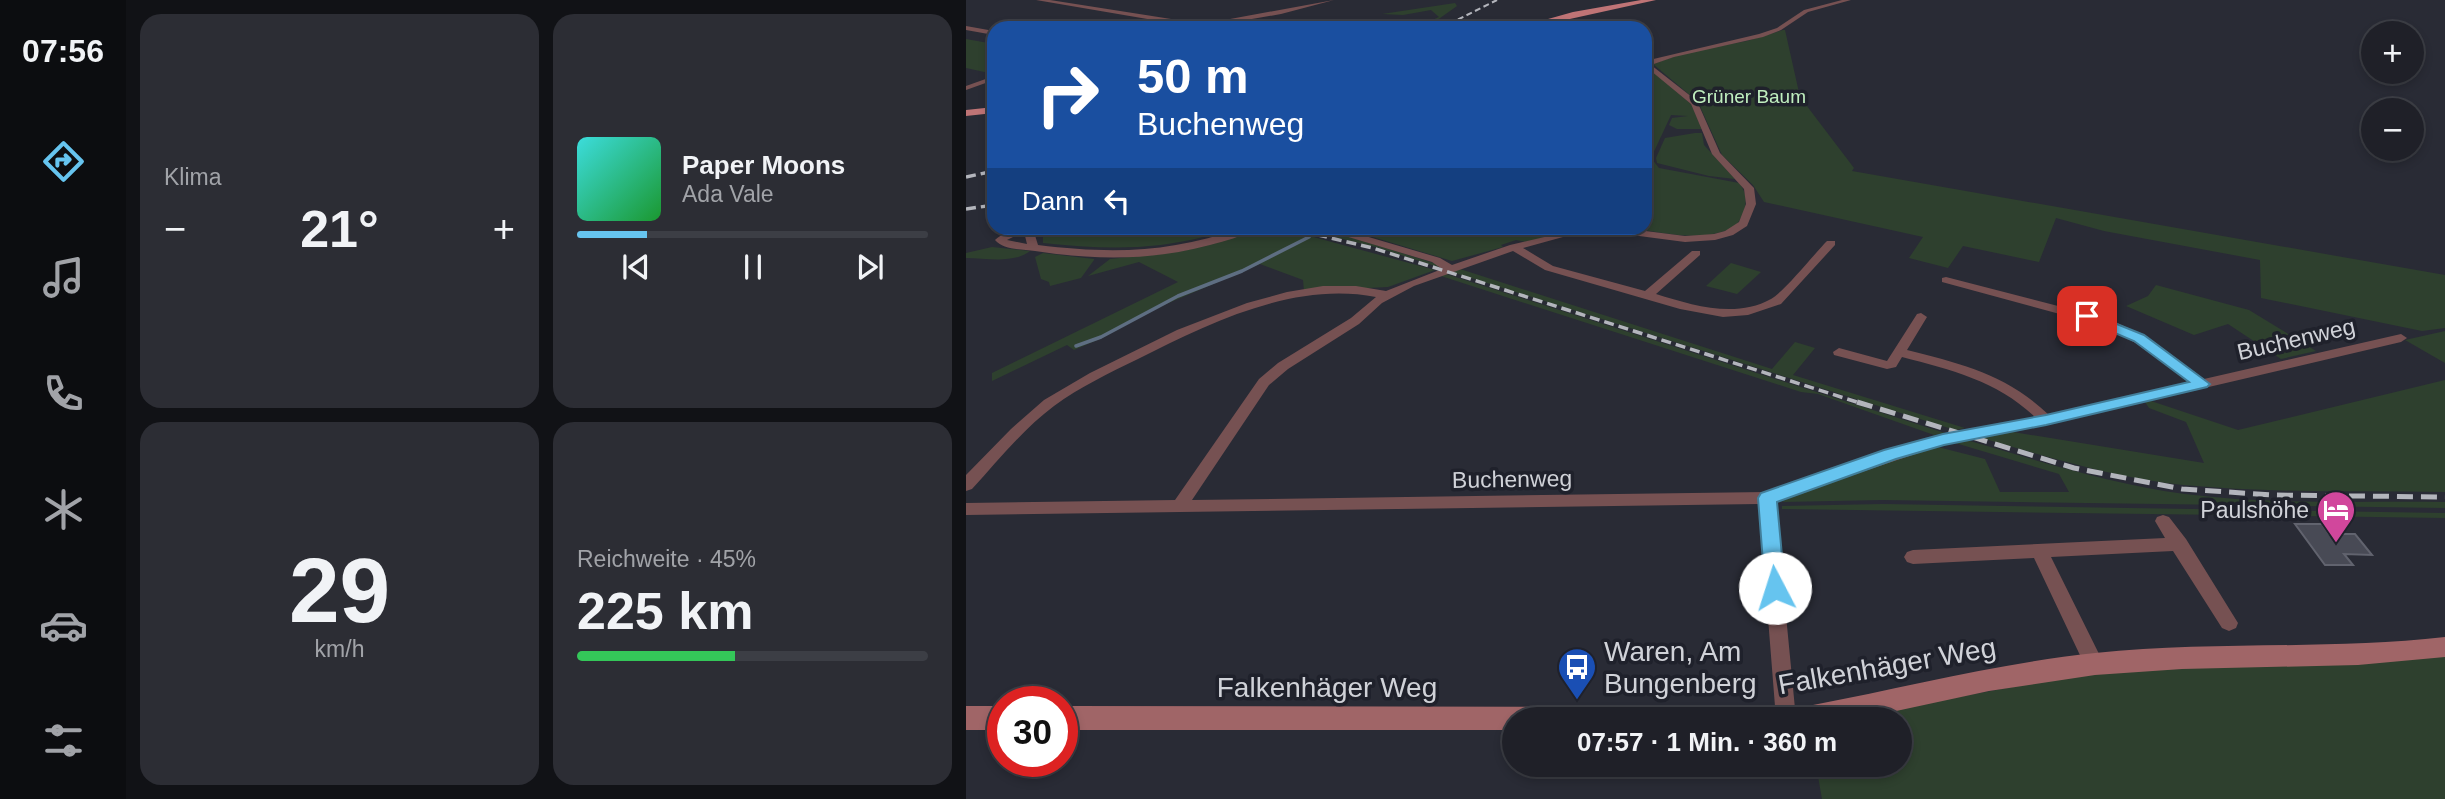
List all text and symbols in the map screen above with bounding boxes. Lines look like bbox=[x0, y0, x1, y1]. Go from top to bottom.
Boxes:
map controls bbox=[2361, 21, 2424, 161]
button: + bbox=[2361, 21, 2424, 84]
text: 07:56 bbox=[22, 33, 104, 69]
icon: right bbox=[1022, 49, 1113, 140]
text: 50 m bbox=[1137, 49, 1249, 103]
park label: Grüner Baum bbox=[1692, 86, 1806, 107]
button: − bbox=[2361, 98, 2424, 161]
text: Buchenweg bbox=[1137, 106, 1304, 142]
icon: directions bbox=[39, 137, 88, 186]
text: Paper Moons bbox=[682, 150, 845, 180]
text: Klima bbox=[164, 164, 222, 190]
text: Ada Vale bbox=[682, 181, 774, 207]
icon: left bbox=[1098, 182, 1136, 220]
text: Dann bbox=[1022, 186, 1084, 216]
text: 21° bbox=[300, 200, 379, 258]
text: − bbox=[164, 208, 186, 250]
text: + bbox=[493, 208, 515, 250]
icon: previous bbox=[617, 248, 655, 286]
icon: pause bbox=[734, 248, 772, 286]
icon: next bbox=[851, 248, 889, 286]
icon: music bbox=[39, 253, 88, 302]
pin bbox=[2057, 286, 2117, 346]
icon: arrive bbox=[2068, 297, 2106, 335]
street label: Buchenweg bbox=[2235, 313, 2357, 365]
icon: phone bbox=[39, 369, 88, 418]
street label: Buchenweg bbox=[1452, 465, 1572, 493]
icon: climate bbox=[39, 485, 88, 534]
hotel icon: Paulshöhe bbox=[2315, 489, 2357, 544]
place label: Paulshöhe bbox=[2200, 497, 2309, 523]
text: 29 bbox=[289, 540, 390, 641]
text: Reichweite · 45% bbox=[577, 546, 756, 572]
position arrow bbox=[1738, 551, 1812, 625]
text: 225 km bbox=[577, 582, 753, 640]
icon: car bbox=[39, 601, 88, 650]
street label: Falkenhäger Weg bbox=[1776, 632, 1998, 700]
text: km/h bbox=[315, 636, 364, 662]
place label: Waren, Am Bungenberg bbox=[1604, 636, 1757, 699]
bus stop icon: Waren, Am Bungenberg bbox=[1556, 646, 1598, 701]
street label: Falkenhäger Weg bbox=[1217, 672, 1437, 703]
speed limit sign: 30 bbox=[987, 686, 1078, 777]
icon: filters bbox=[39, 716, 88, 765]
text: 07:57 · 1 Min. · 360 m bbox=[1577, 727, 1837, 757]

